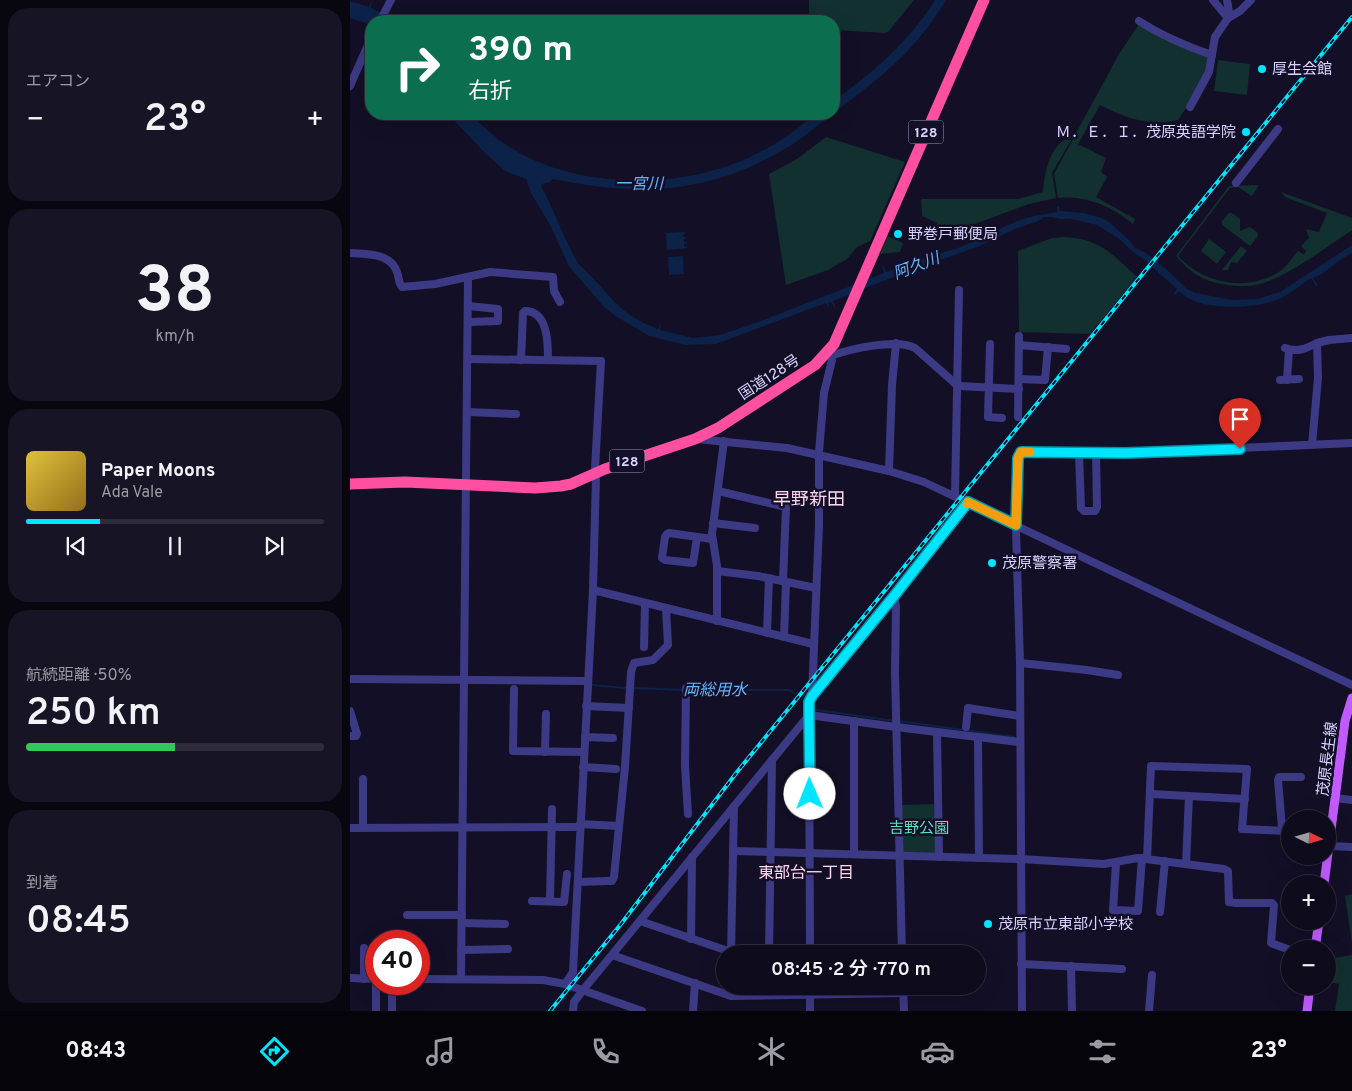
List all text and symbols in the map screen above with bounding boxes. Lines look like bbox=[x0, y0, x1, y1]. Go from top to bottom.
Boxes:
text: 390 m bbox=[468, 29, 573, 73]
icon: right bbox=[385, 35, 450, 100]
place label: 厚生会館 bbox=[1272, 61, 1332, 80]
marker: 厚生会館 bbox=[1256, 63, 1268, 75]
text: エアコン bbox=[26, 72, 90, 92]
text: 右折 bbox=[468, 79, 512, 106]
text: 23° bbox=[144, 96, 206, 145]
text: − bbox=[26, 103, 44, 139]
text: + bbox=[306, 103, 324, 139]
road number: 128 bbox=[908, 120, 944, 144]
place label: Ｍ．Ｅ．Ｉ．茂原英語学院 bbox=[1056, 124, 1236, 143]
marker: Ｍ．Ｅ．Ｉ．茂原英語学院 bbox=[1240, 126, 1252, 138]
water label: 一宮川 bbox=[615, 175, 665, 195]
place label: 野巻戸郵便局 bbox=[908, 226, 998, 245]
marker: 野巻戸郵便局 bbox=[892, 228, 904, 240]
water label: 阿久川 bbox=[891, 248, 945, 285]
text: 38 bbox=[135, 253, 215, 335]
text: km/h bbox=[156, 327, 194, 347]
street label: 国道128号 bbox=[736, 352, 804, 405]
pin bbox=[1219, 398, 1261, 449]
icon: arrive bbox=[1226, 405, 1254, 433]
road number: 128 bbox=[610, 450, 644, 472]
text: Paper Moons bbox=[101, 459, 215, 483]
text: Ada Vale bbox=[101, 483, 163, 503]
district label: 早野新田 bbox=[773, 489, 845, 512]
icon: previous bbox=[62, 532, 90, 560]
icon: pause bbox=[161, 532, 189, 560]
icon: next bbox=[260, 532, 288, 560]
place label: 茂原警察署 bbox=[1002, 555, 1077, 574]
marker: 茂原警察署 bbox=[986, 557, 998, 569]
text: 航続距離 · 50% bbox=[26, 666, 132, 686]
water label: 両総用水 bbox=[683, 681, 749, 701]
text: 250 km bbox=[26, 690, 161, 739]
street label: 茂原長生線 bbox=[1314, 721, 1342, 798]
position arrow bbox=[783, 767, 835, 819]
north arrow bbox=[1281, 810, 1336, 865]
map controls bbox=[1281, 810, 1336, 995]
park label: 吉野公園 bbox=[889, 820, 949, 839]
district label: 東部台一丁目 bbox=[758, 864, 854, 884]
text: 到着 bbox=[26, 874, 58, 894]
button: + bbox=[1281, 875, 1336, 930]
text: 08:45 bbox=[26, 898, 131, 947]
place label: 茂原市立東部小学校 bbox=[998, 916, 1133, 935]
marker: 茂原市立東部小学校 bbox=[982, 918, 994, 930]
speed limit sign: 40 bbox=[365, 930, 430, 995]
button: − bbox=[1281, 940, 1336, 995]
text: 08:45 · 2 分 · 770 m bbox=[771, 958, 931, 982]
icon: directions bbox=[257, 1034, 292, 1069]
icon: music bbox=[423, 1034, 458, 1069]
icon: phone bbox=[588, 1034, 623, 1069]
icon: climate bbox=[754, 1034, 789, 1069]
icon: car bbox=[920, 1034, 955, 1069]
icon: filters bbox=[1085, 1034, 1120, 1069]
text: 08:43 bbox=[65, 1038, 126, 1065]
text: 23° bbox=[1251, 1038, 1287, 1065]

